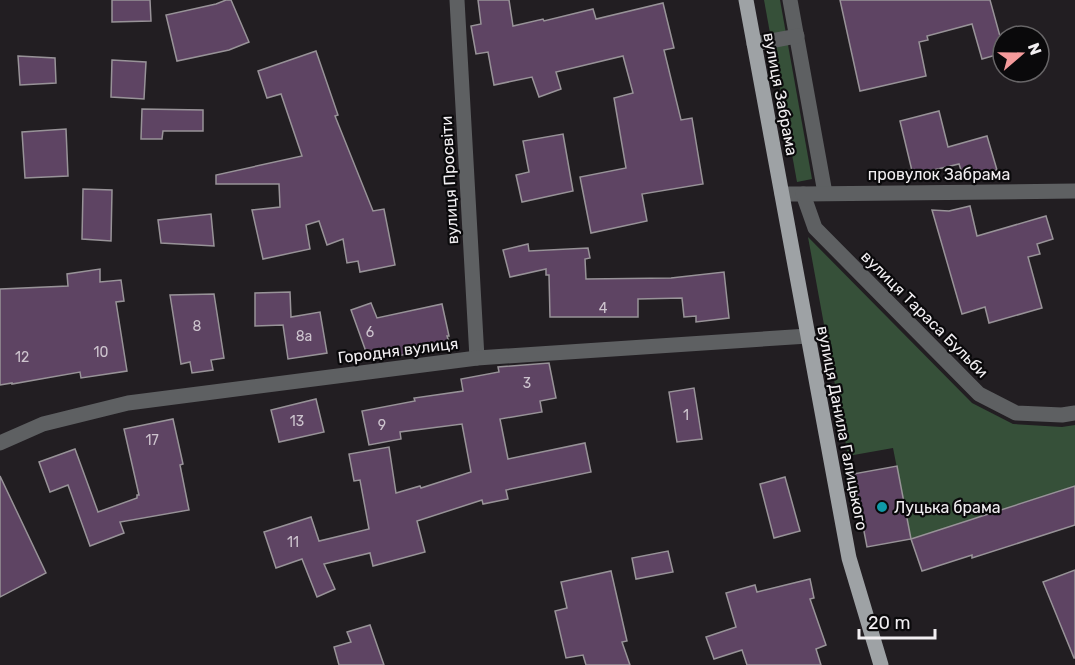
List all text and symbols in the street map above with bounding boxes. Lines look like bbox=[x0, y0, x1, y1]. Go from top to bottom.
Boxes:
north arrow bbox=[991, 24, 1051, 84]
street label: вулиця Забрама bbox=[759, 31, 802, 157]
text: N bbox=[1024, 40, 1046, 58]
street label: вулиця Просвіти bbox=[437, 115, 462, 245]
street label: провулок Забрама bbox=[868, 165, 1010, 184]
street label: вулиця Тараса Бульби bbox=[857, 247, 992, 382]
house number: 4 bbox=[599, 300, 608, 317]
house number: 8 bbox=[193, 318, 202, 335]
house number: 6 bbox=[366, 324, 374, 341]
street label: вулиця Данила Галицького bbox=[813, 324, 872, 532]
house number: 8а bbox=[296, 328, 312, 345]
street label: Городня вулиця bbox=[337, 334, 459, 367]
house number: 10 bbox=[94, 344, 109, 361]
house number: 12 bbox=[15, 349, 29, 366]
house number: 3 bbox=[523, 375, 531, 392]
house number: 1 bbox=[683, 407, 689, 424]
house number: 13 bbox=[290, 413, 304, 430]
house number: 9 bbox=[378, 417, 386, 434]
house number: 17 bbox=[145, 432, 159, 449]
place label: Луцька брама bbox=[894, 498, 1001, 517]
marker: Луцька брама bbox=[875, 500, 889, 514]
house number: 11 bbox=[287, 534, 299, 551]
scale bar bbox=[859, 602, 936, 640]
text: 20 m bbox=[868, 612, 910, 634]

